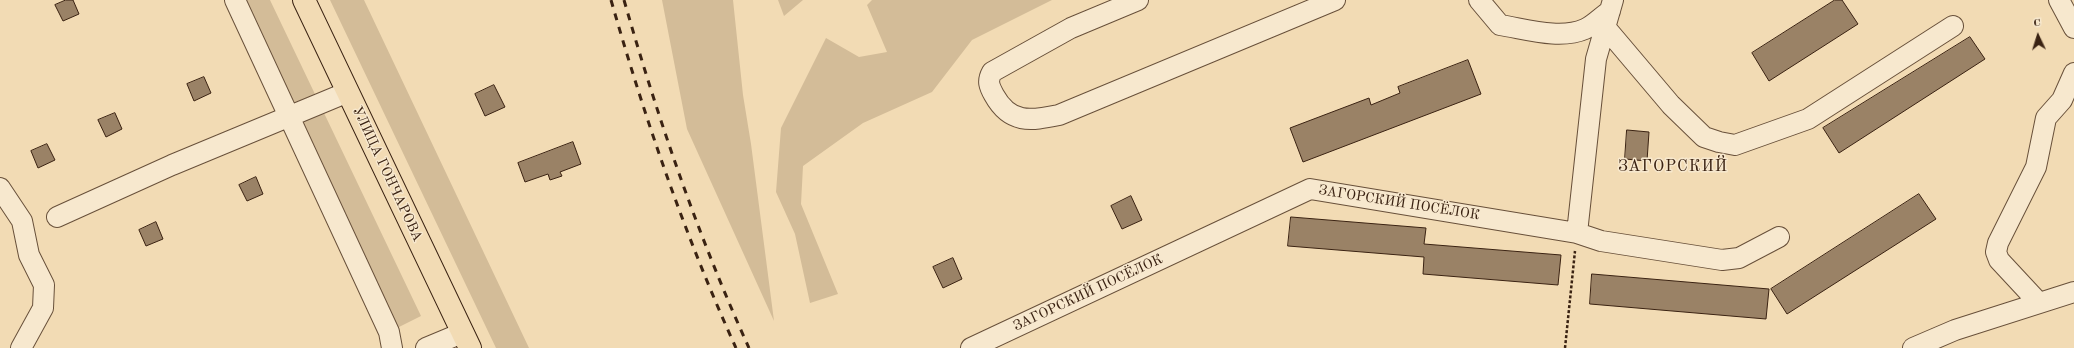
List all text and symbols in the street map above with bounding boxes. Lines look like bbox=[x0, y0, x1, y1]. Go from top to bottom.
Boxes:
north arrow bbox=[2018, 16, 2058, 56]
text: С bbox=[2033, 18, 2041, 29]
street label: УЛИЦА ГОНЧАРОВА bbox=[348, 104, 426, 244]
district label: ЗАГОРСКИЙ bbox=[1618, 157, 1728, 177]
street label: ЗАГОРСКИЙ ПОСЁЛОК bbox=[1317, 182, 1481, 224]
street label: ЗАГОРСКИЙ ПОСЁЛОК bbox=[1011, 251, 1165, 335]

